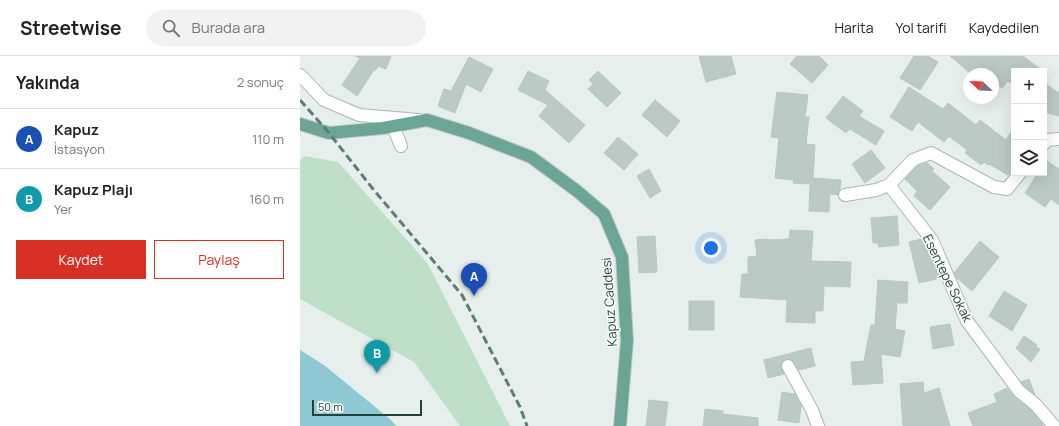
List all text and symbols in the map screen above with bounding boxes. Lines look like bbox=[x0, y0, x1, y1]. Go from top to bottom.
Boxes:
search box bbox=[146, 10, 426, 46]
text: Streetwise bbox=[20, 15, 122, 41]
icon: search bbox=[160, 17, 182, 39]
text: Burada ara bbox=[192, 17, 265, 38]
text: Harita bbox=[834, 18, 873, 37]
text: Yol tarifi bbox=[895, 18, 947, 37]
text: Kaydedilen bbox=[969, 18, 1039, 37]
north arrow bbox=[963, 68, 999, 104]
map controls bbox=[1011, 68, 1047, 176]
button: + bbox=[1011, 68, 1047, 104]
text: Yakında bbox=[16, 71, 80, 94]
text: 2 sonuç bbox=[237, 73, 284, 91]
button: − bbox=[1011, 104, 1047, 140]
text: Kapuz bbox=[54, 119, 99, 140]
text: A bbox=[25, 130, 33, 148]
text: 110 m bbox=[252, 130, 284, 148]
text: İstasyon bbox=[54, 140, 105, 158]
button: layers bbox=[1011, 140, 1047, 176]
text: Kapuz Plajı bbox=[54, 179, 133, 200]
text: B bbox=[25, 190, 33, 208]
text: 160 m bbox=[249, 190, 284, 208]
text: Yer bbox=[54, 200, 72, 218]
street label: Esentepe Sokak bbox=[919, 231, 977, 325]
your location bbox=[701, 238, 721, 258]
button: Kaydet bbox=[16, 240, 146, 279]
button: Paylaş bbox=[154, 240, 284, 279]
street label: Kapuz Caddesi bbox=[597, 257, 621, 347]
pin: A bbox=[461, 263, 487, 296]
pin: B bbox=[364, 340, 390, 373]
scale bar bbox=[312, 398, 422, 417]
text: 50 m bbox=[318, 399, 343, 414]

